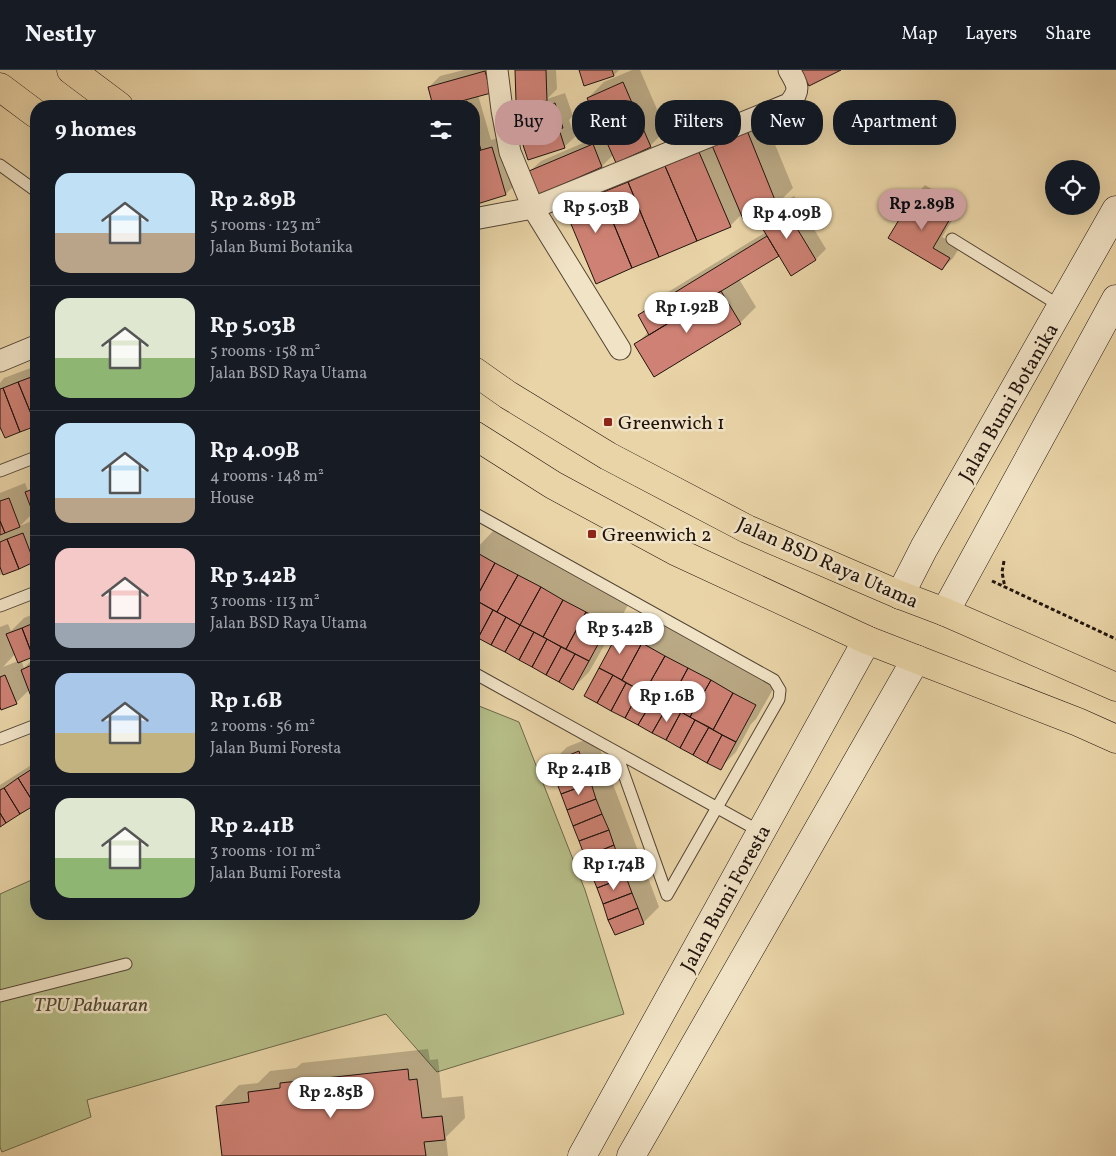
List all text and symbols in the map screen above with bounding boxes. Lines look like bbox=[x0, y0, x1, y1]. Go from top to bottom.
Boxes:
text: Nestly bbox=[25, 18, 96, 52]
text: Map bbox=[901, 22, 937, 47]
text: Layers bbox=[965, 22, 1017, 47]
text: Share bbox=[1045, 22, 1091, 47]
chip: Buy bbox=[495, 100, 562, 145]
chip: Rent bbox=[572, 100, 645, 145]
chip: Filters bbox=[655, 100, 741, 145]
chip: New bbox=[751, 100, 823, 145]
chip: Apartment bbox=[833, 100, 956, 145]
text: 9 homes bbox=[55, 116, 136, 145]
icon: filters bbox=[427, 116, 455, 144]
map controls bbox=[1045, 160, 1100, 215]
button: locate bbox=[1045, 160, 1100, 215]
text: Rp 2.89B bbox=[210, 186, 296, 215]
pin: Rp 2.89B bbox=[870, 189, 974, 231]
pin: Rp 5.03B bbox=[544, 191, 648, 234]
icon: home bbox=[95, 193, 155, 253]
text: Rp 2.89B bbox=[889, 194, 955, 216]
text: Rp 5.03B bbox=[563, 197, 629, 219]
pin: Rp 4.09B bbox=[735, 198, 839, 240]
text: Rp 4.09B bbox=[753, 203, 821, 225]
text: 5 rooms · 123 m² bbox=[210, 215, 321, 237]
text: Jalan Bumi Botanika bbox=[210, 237, 353, 259]
pin: Rp 1.92B bbox=[635, 292, 739, 334]
text: Rp 1.92B bbox=[655, 297, 719, 319]
text: Rp 5.03B bbox=[210, 312, 296, 341]
icon: home bbox=[95, 318, 155, 378]
street label: Jalan Bumi Botanika bbox=[953, 319, 1067, 487]
text: 5 rooms · 158 m² bbox=[210, 341, 320, 363]
text: Jalan BSD Raya Utama bbox=[210, 363, 367, 385]
place label: Greenwich 1 bbox=[618, 410, 725, 438]
marker: Greenwich 1 bbox=[602, 416, 614, 428]
text: Rp 4.09B bbox=[210, 437, 300, 466]
icon: home bbox=[95, 443, 155, 503]
text: 4 rooms · 148 m² bbox=[210, 466, 324, 488]
text: House bbox=[210, 488, 254, 510]
street label: Jalan BSD Raya Utama bbox=[732, 511, 923, 617]
place label: Greenwich 2 bbox=[602, 522, 712, 550]
marker: Greenwich 2 bbox=[586, 528, 598, 540]
text: Rp 3.42B bbox=[210, 562, 297, 591]
icon: home bbox=[95, 568, 155, 628]
text: 3 rooms · 113 m² bbox=[210, 591, 320, 613]
pin: Rp 3.42B bbox=[568, 612, 672, 655]
text: Jalan BSD Raya Utama bbox=[210, 613, 367, 635]
text: Rp 3.42B bbox=[587, 618, 653, 640]
pin: Rp 1.6B bbox=[621, 680, 713, 723]
text: Rp 1.6B bbox=[639, 686, 695, 708]
text: Rp 1.6B bbox=[210, 687, 282, 716]
icon: home bbox=[95, 693, 155, 753]
text: 2 rooms · 56 m² bbox=[210, 716, 315, 738]
text: Jalan Bumi Foresta bbox=[210, 738, 341, 760]
pin: Rp 2.41B bbox=[527, 754, 631, 796]
text: Rp 2.41B bbox=[547, 759, 611, 781]
text: Rp 2.41B bbox=[210, 812, 294, 841]
icon: home bbox=[95, 818, 155, 878]
street label: Jalan Bumi Foresta bbox=[675, 820, 779, 978]
text: 3 rooms · 101 m² bbox=[210, 841, 321, 863]
pin: Rp 1.74B bbox=[562, 848, 666, 891]
text: Rp 1.74B bbox=[583, 854, 645, 876]
text: Jalan Bumi Foresta bbox=[210, 863, 341, 885]
park label: TPU Pabuaran bbox=[34, 992, 148, 1020]
pin: Rp 2.85B bbox=[279, 1076, 383, 1119]
text: Rp 2.85B bbox=[299, 1082, 363, 1104]

